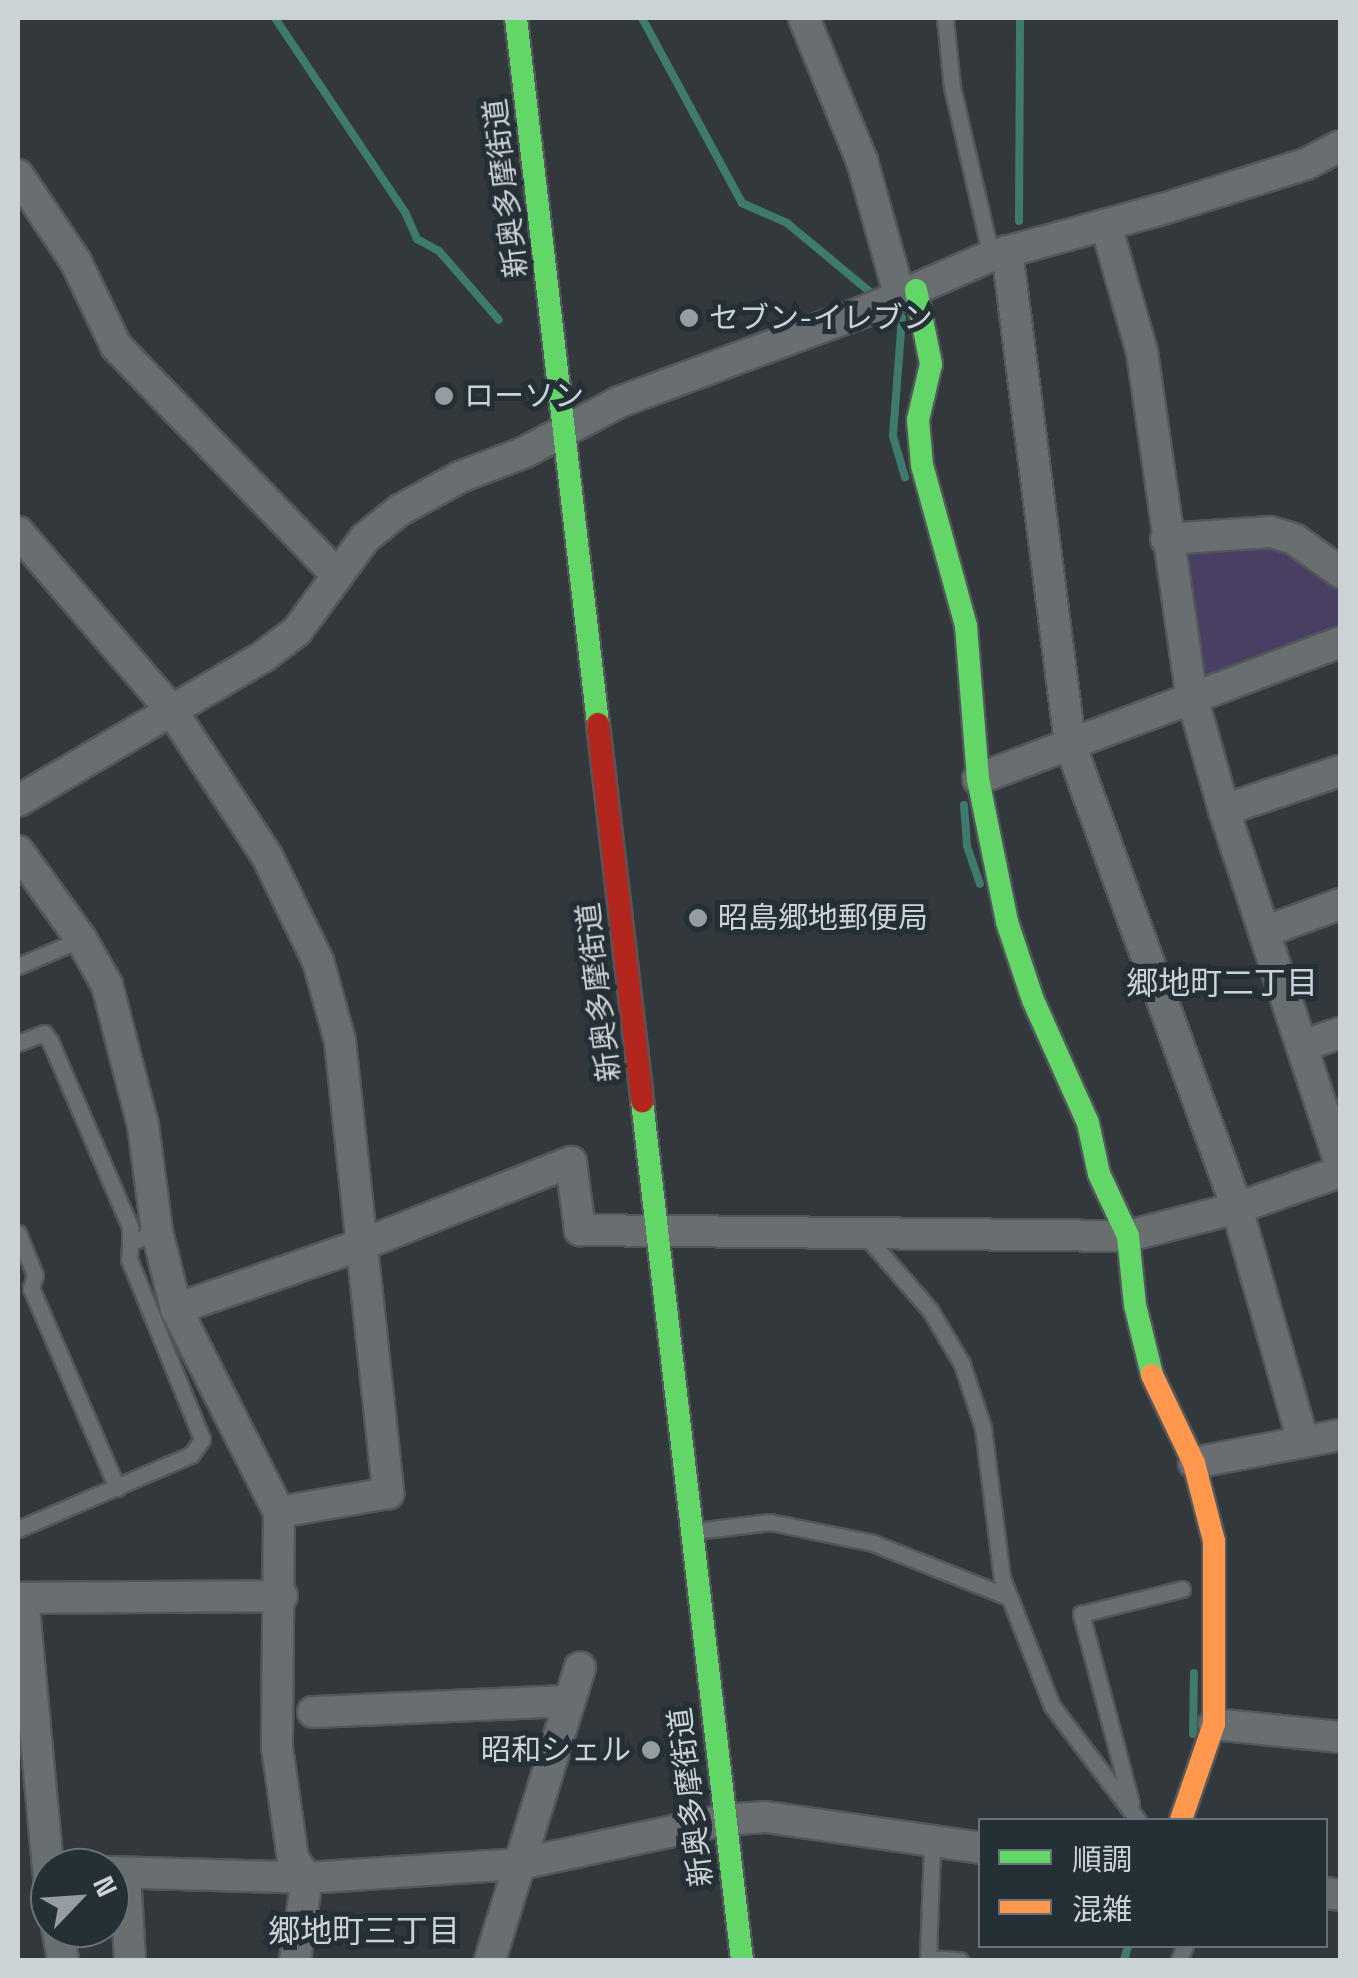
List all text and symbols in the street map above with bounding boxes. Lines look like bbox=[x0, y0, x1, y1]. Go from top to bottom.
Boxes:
street label: 新奥多摩街道 bbox=[477, 96, 535, 280]
place label: セブン-イレブン bbox=[709, 300, 933, 336]
marker: セブン-イレブン bbox=[678, 307, 700, 329]
place label: ローソン bbox=[464, 378, 584, 414]
marker: ローソン bbox=[433, 385, 455, 407]
street label: 新奥多摩街道 bbox=[570, 900, 628, 1084]
place label: 昭島郷地郵便局 bbox=[718, 900, 928, 936]
marker: 昭島郷地郵便局 bbox=[687, 907, 709, 929]
district label: 郷地町二丁目 bbox=[1126, 964, 1318, 1002]
street label: 新奥多摩街道 bbox=[662, 1705, 720, 1889]
place label: 昭和シェル bbox=[481, 1732, 631, 1768]
marker: 昭和シェル bbox=[640, 1739, 662, 1761]
legend bbox=[978, 1818, 1328, 1948]
text: 順調 bbox=[1072, 1840, 1132, 1879]
north arrow bbox=[30, 1848, 130, 1948]
text: N bbox=[85, 1870, 126, 1902]
text: 混雑 bbox=[1072, 1890, 1132, 1929]
district label: 郷地町三丁目 bbox=[268, 1912, 460, 1950]

